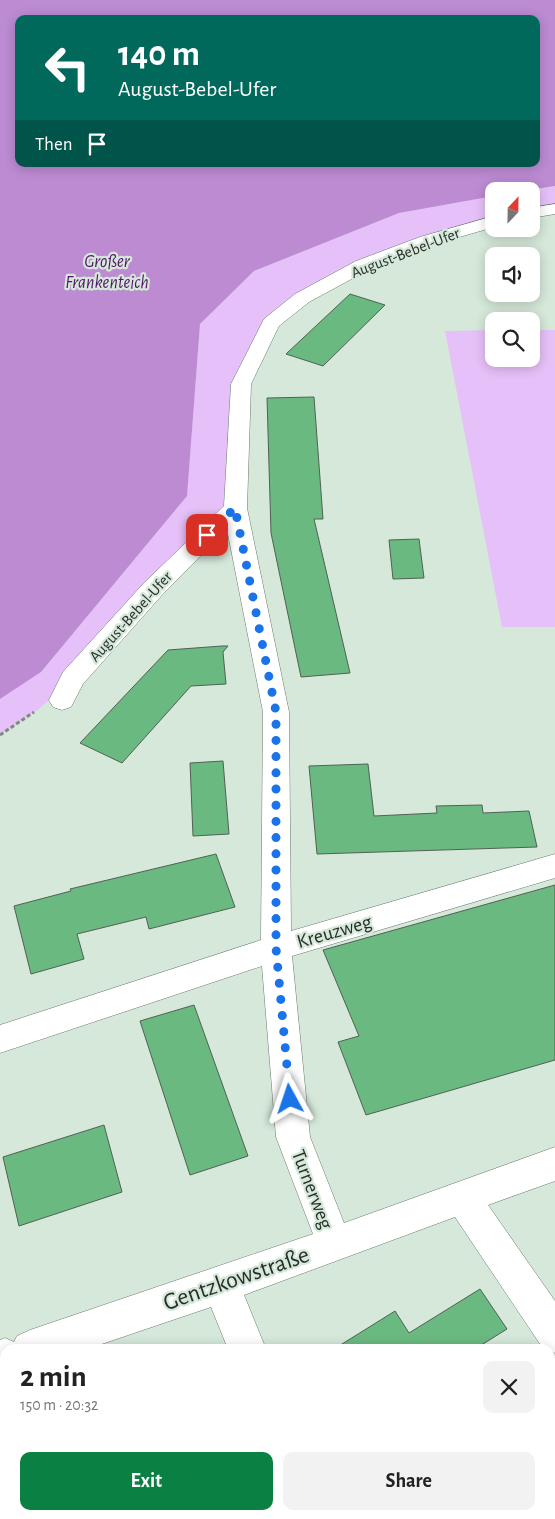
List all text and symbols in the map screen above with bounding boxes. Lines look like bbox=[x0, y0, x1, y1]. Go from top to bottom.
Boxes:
icon: left bbox=[35, 35, 100, 100]
text: 140 m bbox=[118, 37, 200, 72]
text: August-Bebel-Ufer bbox=[118, 78, 276, 100]
icon: arrive bbox=[83, 130, 111, 158]
text: Then bbox=[35, 135, 73, 154]
north arrow bbox=[485, 182, 540, 238]
map controls bbox=[485, 182, 540, 367]
street label: August-Bebel-Ufer bbox=[349, 225, 463, 281]
button: sound bbox=[485, 247, 540, 302]
water label: Großer Frankenteich bbox=[65, 253, 149, 292]
button: search bbox=[485, 312, 540, 367]
pin bbox=[186, 514, 228, 556]
icon: arrive bbox=[193, 521, 221, 549]
street label: August-Bebel-Ufer bbox=[86, 568, 176, 665]
street label: Kreuzweg bbox=[295, 912, 374, 952]
position arrow bbox=[263, 1072, 315, 1124]
street label: Turnerweg bbox=[288, 1147, 336, 1232]
street label: Gentzkowstraße bbox=[160, 1243, 312, 1315]
button: close bbox=[483, 1361, 535, 1413]
text: 2 min bbox=[20, 1362, 87, 1392]
text: 150 m · 20:32 bbox=[20, 1397, 98, 1413]
button: Exit bbox=[20, 1452, 273, 1510]
button: Share bbox=[283, 1452, 535, 1510]

